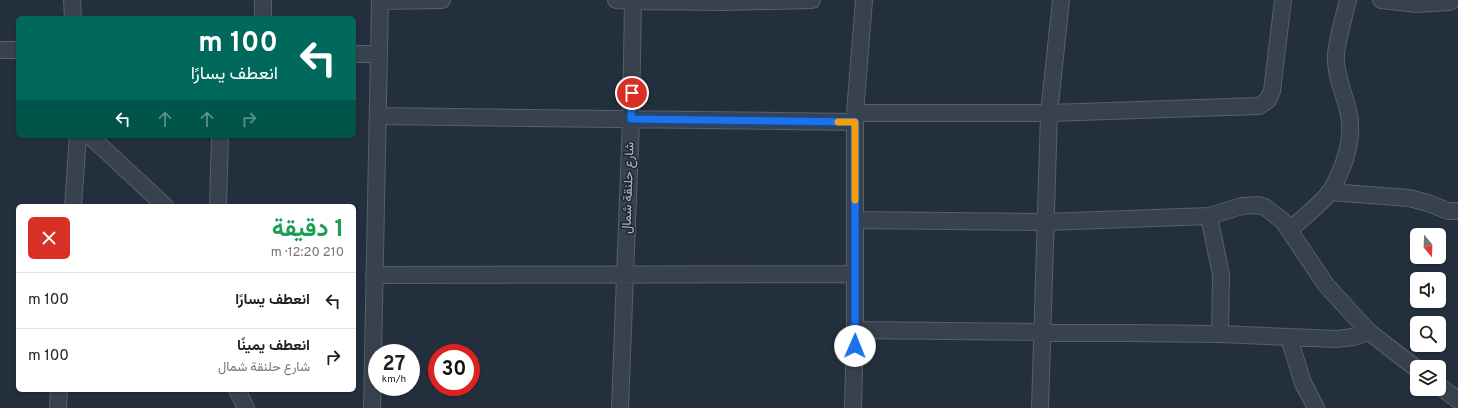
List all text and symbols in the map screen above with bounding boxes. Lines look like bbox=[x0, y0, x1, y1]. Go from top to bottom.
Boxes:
text: 100 m bbox=[198, 26, 278, 62]
icon: left bbox=[292, 32, 344, 84]
text: انعطف يسارًا bbox=[191, 63, 278, 86]
pin bbox=[615, 76, 649, 110]
icon: arrive bbox=[621, 82, 643, 104]
icon: left bbox=[112, 108, 134, 130]
icon: ahead bbox=[154, 108, 176, 130]
icon: ahead bbox=[196, 108, 218, 130]
icon: right bbox=[238, 108, 260, 130]
street label: شارع حلنقة شمال bbox=[619, 142, 639, 234]
text: 1 دقيقة bbox=[272, 215, 344, 245]
button: close bbox=[28, 217, 70, 259]
north arrow bbox=[1410, 228, 1446, 264]
map controls bbox=[1410, 228, 1446, 396]
text: 210 m · 12:20 bbox=[271, 245, 344, 261]
button: sound bbox=[1410, 272, 1446, 308]
icon: left bbox=[322, 290, 344, 312]
text: 100 m bbox=[28, 291, 69, 310]
text: انعطف يسارًا bbox=[235, 291, 310, 310]
button: search bbox=[1410, 316, 1446, 352]
position arrow bbox=[834, 325, 876, 367]
text: انعطف يمينًا bbox=[237, 337, 310, 356]
speed limit sign: 30 bbox=[428, 344, 480, 396]
icon: right bbox=[322, 346, 344, 368]
text: 100 m bbox=[28, 347, 69, 366]
text: 27 bbox=[383, 352, 405, 378]
text: شارع حلنقة شمال bbox=[218, 360, 310, 376]
button: layers bbox=[1410, 360, 1446, 396]
text: km/h bbox=[382, 373, 406, 386]

